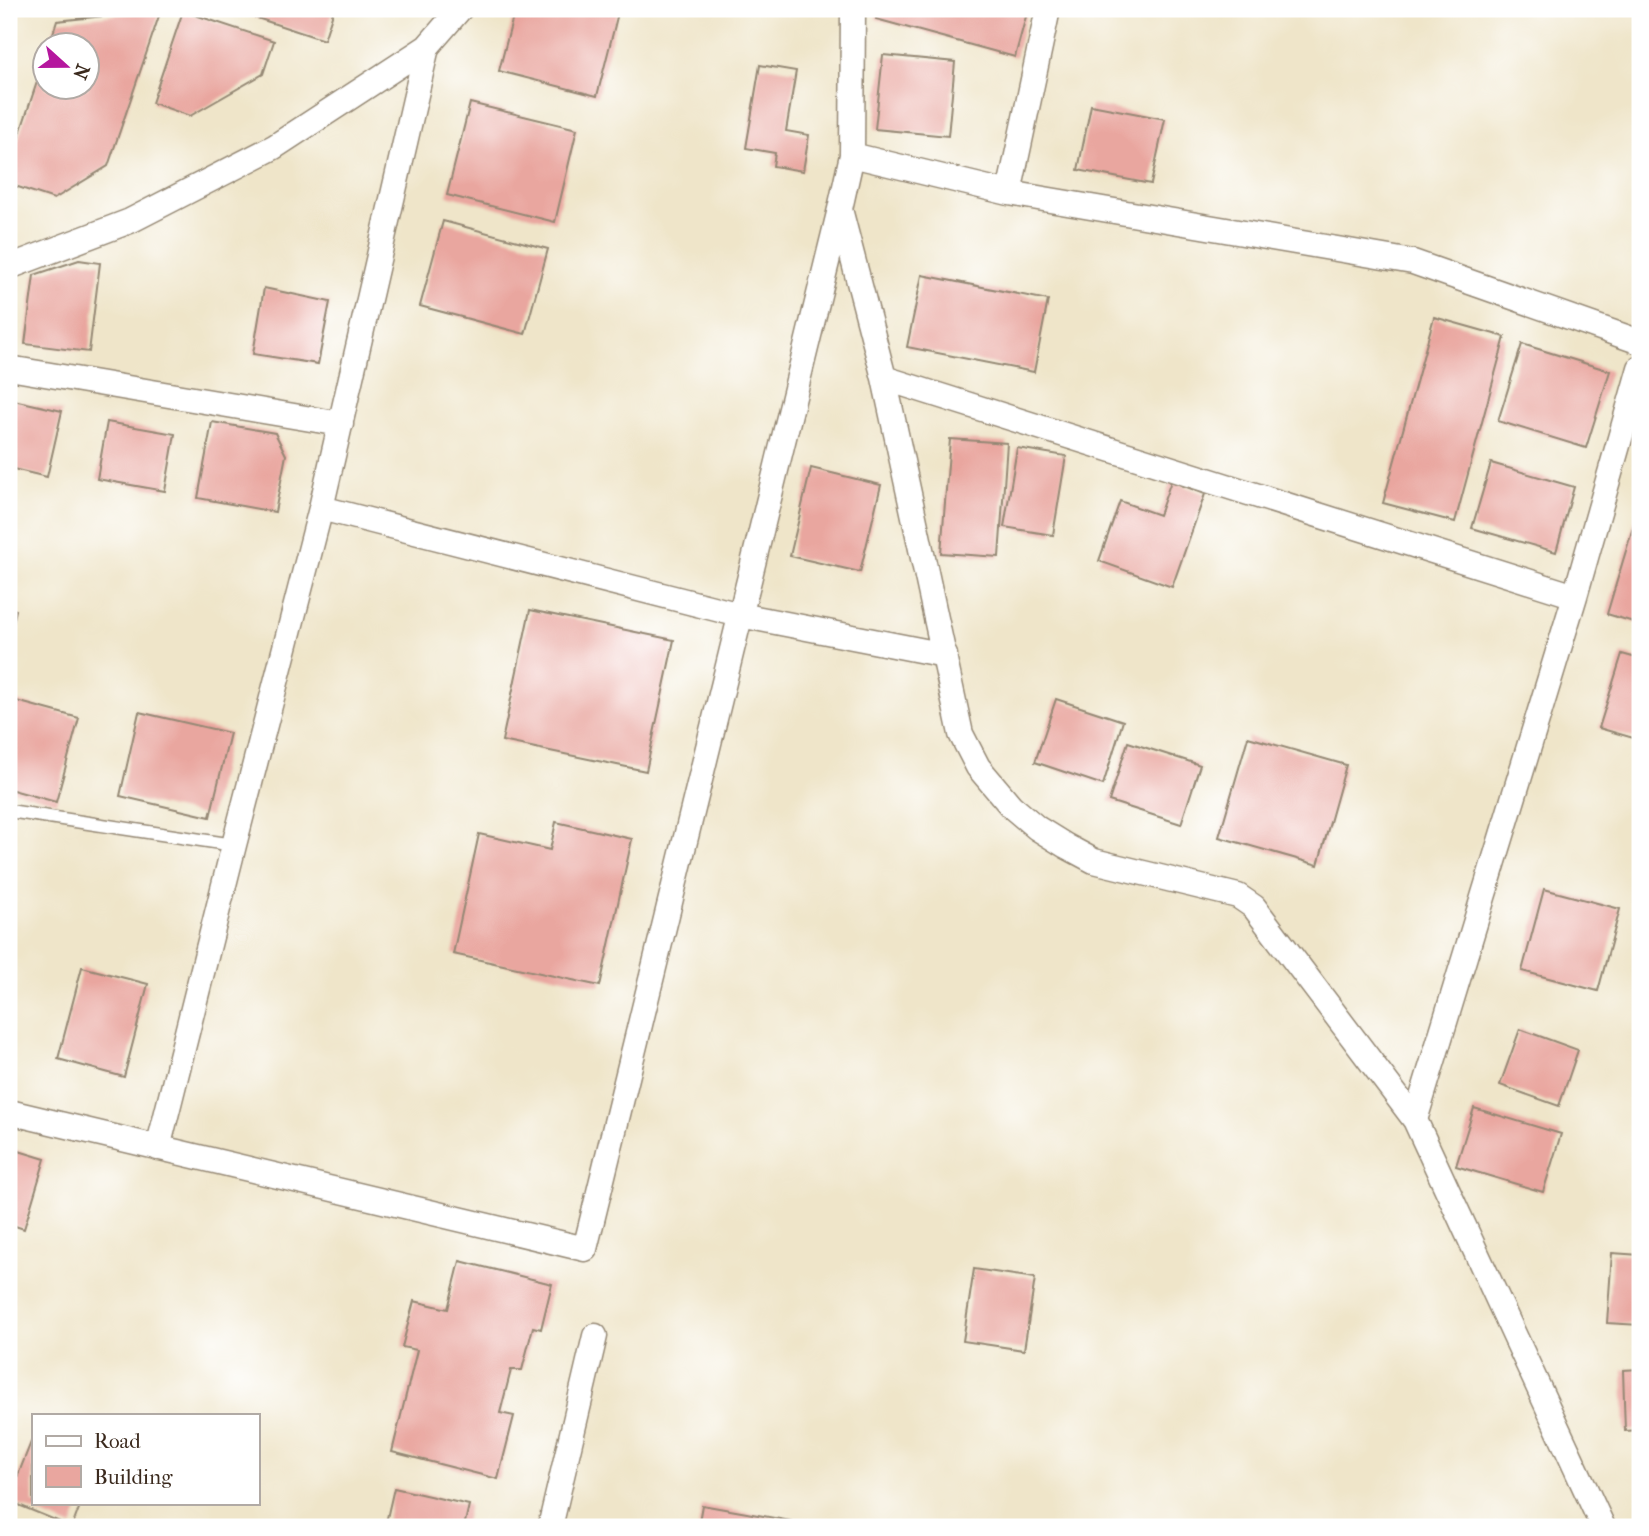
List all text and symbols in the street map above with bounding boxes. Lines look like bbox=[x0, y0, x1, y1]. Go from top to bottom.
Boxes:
north arrow bbox=[32, 32, 102, 102]
text: N bbox=[68, 61, 94, 83]
legend bbox=[32, 1414, 259, 1504]
text: Road bbox=[94, 1429, 141, 1453]
text: Building bbox=[94, 1465, 173, 1489]

